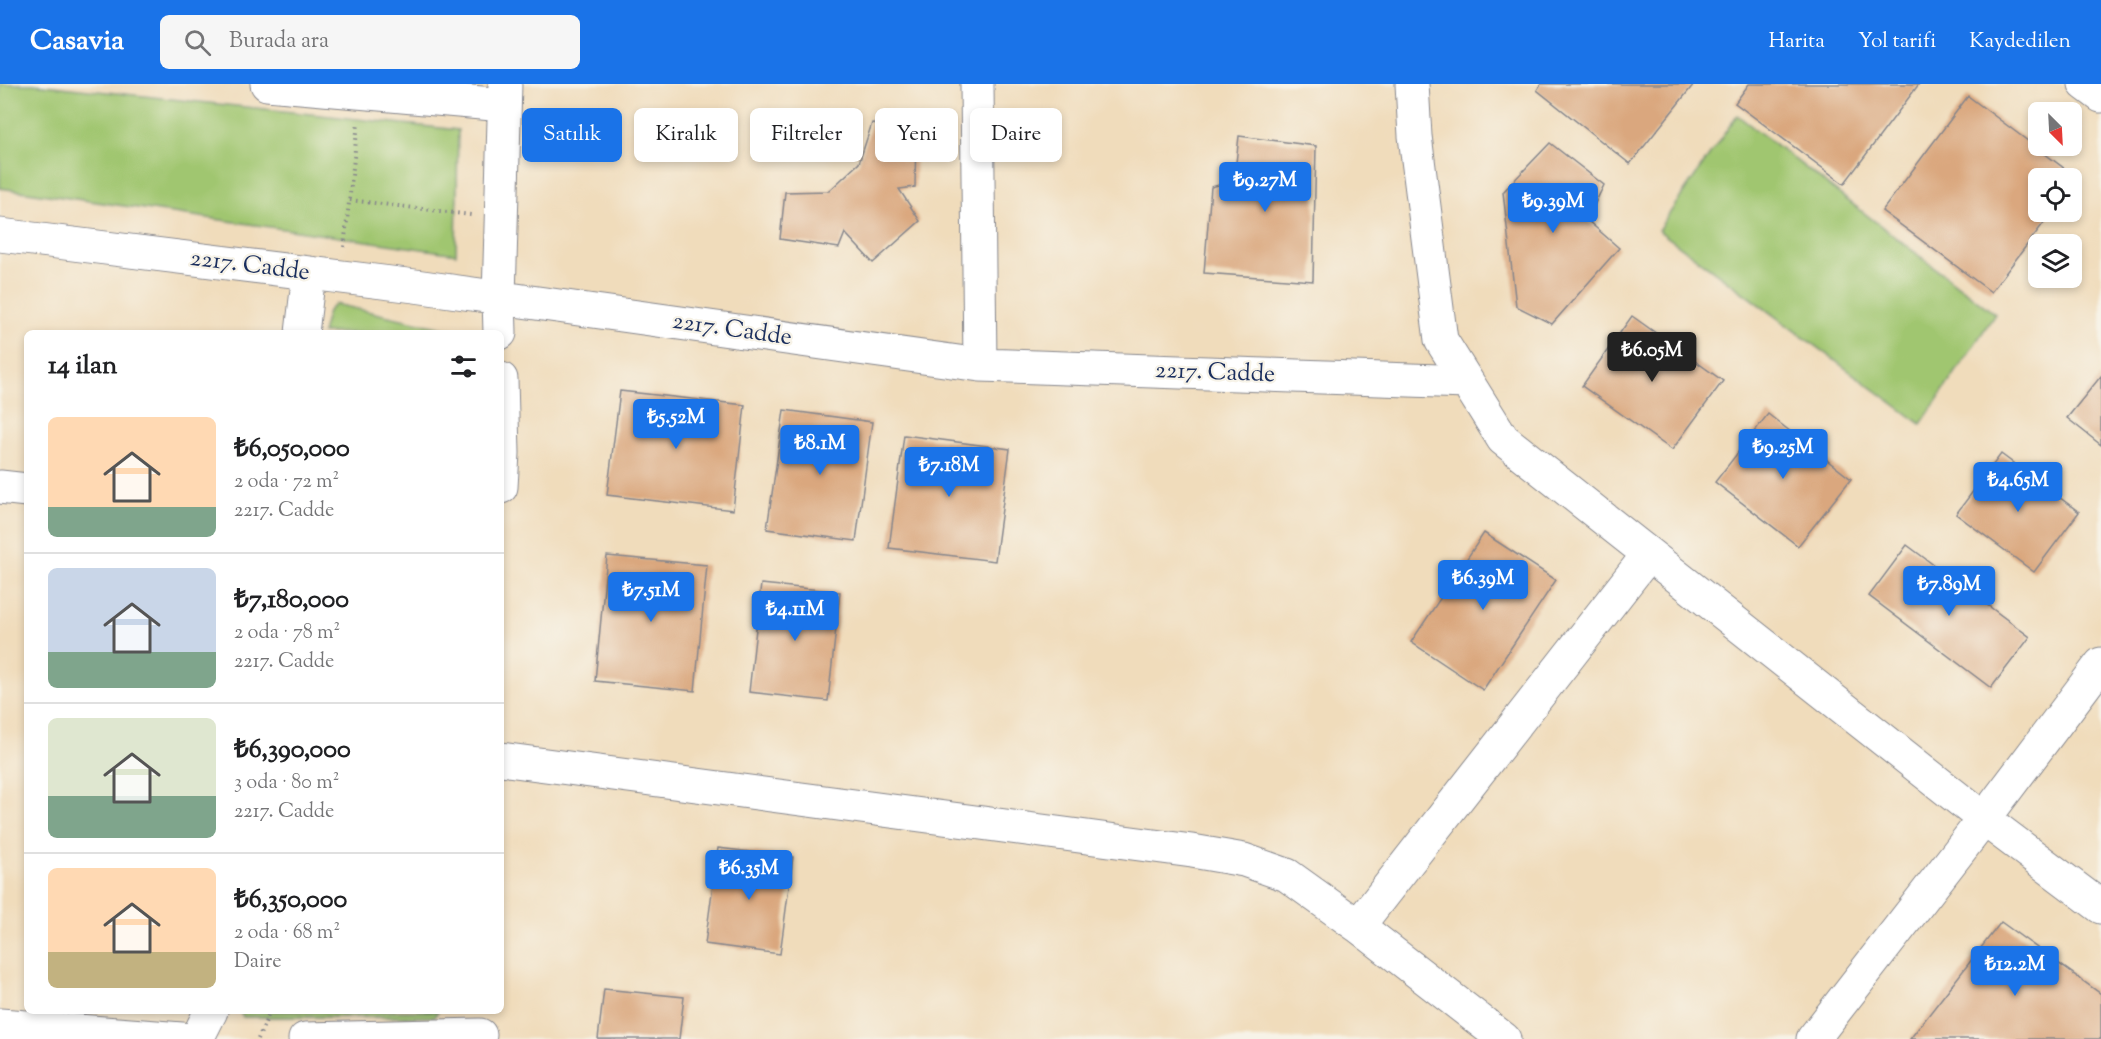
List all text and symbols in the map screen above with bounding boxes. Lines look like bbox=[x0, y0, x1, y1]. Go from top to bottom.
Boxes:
search box bbox=[160, 15, 580, 69]
text: Casavia bbox=[30, 22, 124, 62]
icon: search bbox=[181, 26, 214, 59]
text: Burada ara bbox=[229, 26, 329, 58]
text: Harita bbox=[1768, 27, 1825, 57]
text: Yol tarifi bbox=[1858, 27, 1936, 57]
text: Kaydedilen bbox=[1969, 27, 2071, 57]
north arrow bbox=[2028, 102, 2082, 156]
map controls bbox=[2028, 102, 2082, 288]
chip: Satılık bbox=[522, 108, 622, 162]
chip: Kiralık bbox=[634, 108, 738, 162]
chip: Filtreler bbox=[750, 108, 863, 162]
chip: Yeni bbox=[875, 108, 958, 162]
chip: Daire bbox=[970, 108, 1062, 162]
pin: ₺9.27M bbox=[1216, 162, 1314, 213]
text: ₺9.27M bbox=[1233, 167, 1297, 196]
button: locate bbox=[2028, 168, 2082, 222]
pin: ₺9.39M bbox=[1504, 183, 1602, 234]
text: ₺9.39M bbox=[1522, 188, 1584, 217]
button: layers bbox=[2028, 234, 2082, 288]
street label: 2217. Cadde bbox=[188, 242, 312, 290]
street label: 2217. Cadde bbox=[670, 305, 794, 355]
pin: ₺6.05M bbox=[1603, 332, 1701, 383]
text: ₺6.05M bbox=[1621, 337, 1683, 366]
text: 14 ilan bbox=[48, 348, 117, 385]
icon: filters bbox=[447, 350, 480, 383]
street label: 2217. Cadde bbox=[1154, 354, 1276, 392]
pin: ₺5.52M bbox=[627, 399, 725, 450]
text: ₺5.52M bbox=[647, 404, 705, 433]
pin: ₺8.1M bbox=[778, 425, 862, 476]
pin: ₺9.25M bbox=[1734, 429, 1832, 480]
text: ₺8.1M bbox=[794, 430, 846, 459]
text: ₺6,050,000 bbox=[234, 431, 350, 468]
text: ₺9.25M bbox=[1753, 434, 1813, 463]
icon: home bbox=[96, 441, 168, 513]
pin: ₺7.18M bbox=[900, 447, 998, 498]
text: ₺7.18M bbox=[919, 452, 979, 481]
pin: ₺4.65M bbox=[1969, 462, 2067, 513]
text: ₺4.65M bbox=[1987, 467, 2049, 496]
text: 2 oda · 72 m² bbox=[234, 468, 339, 497]
text: 2217. Cadde bbox=[234, 497, 334, 526]
pin: ₺6.39M bbox=[1434, 560, 1532, 611]
text: ₺6.39M bbox=[1452, 565, 1514, 594]
pin: ₺7.89M bbox=[1900, 566, 1998, 617]
text: ₺7.89M bbox=[1917, 571, 1981, 600]
pin: ₺7.51M bbox=[602, 572, 700, 623]
text: ₺7.51M bbox=[622, 577, 680, 606]
text: ₺7,180,000 bbox=[234, 582, 349, 619]
pin: ₺4.11M bbox=[746, 591, 844, 642]
icon: home bbox=[96, 592, 168, 664]
text: ₺4.11M bbox=[766, 596, 824, 625]
text: 2 oda · 78 m² bbox=[234, 619, 340, 648]
text: 2217. Cadde bbox=[234, 648, 334, 677]
text: ₺6,390,000 bbox=[234, 732, 351, 769]
icon: home bbox=[96, 742, 168, 814]
text: 3 oda · 80 m² bbox=[234, 769, 339, 798]
text: 2217. Cadde bbox=[234, 798, 334, 827]
pin: ₺6.35M bbox=[700, 850, 798, 901]
text: ₺6.35M bbox=[719, 855, 779, 884]
text: ₺6,350,000 bbox=[234, 882, 347, 919]
icon: home bbox=[96, 892, 168, 964]
text: 2 oda · 68 m² bbox=[234, 919, 340, 948]
pin: ₺12.2M bbox=[1966, 946, 2064, 997]
text: Daire bbox=[234, 948, 281, 977]
text: ₺12.2M bbox=[1985, 951, 2045, 980]

